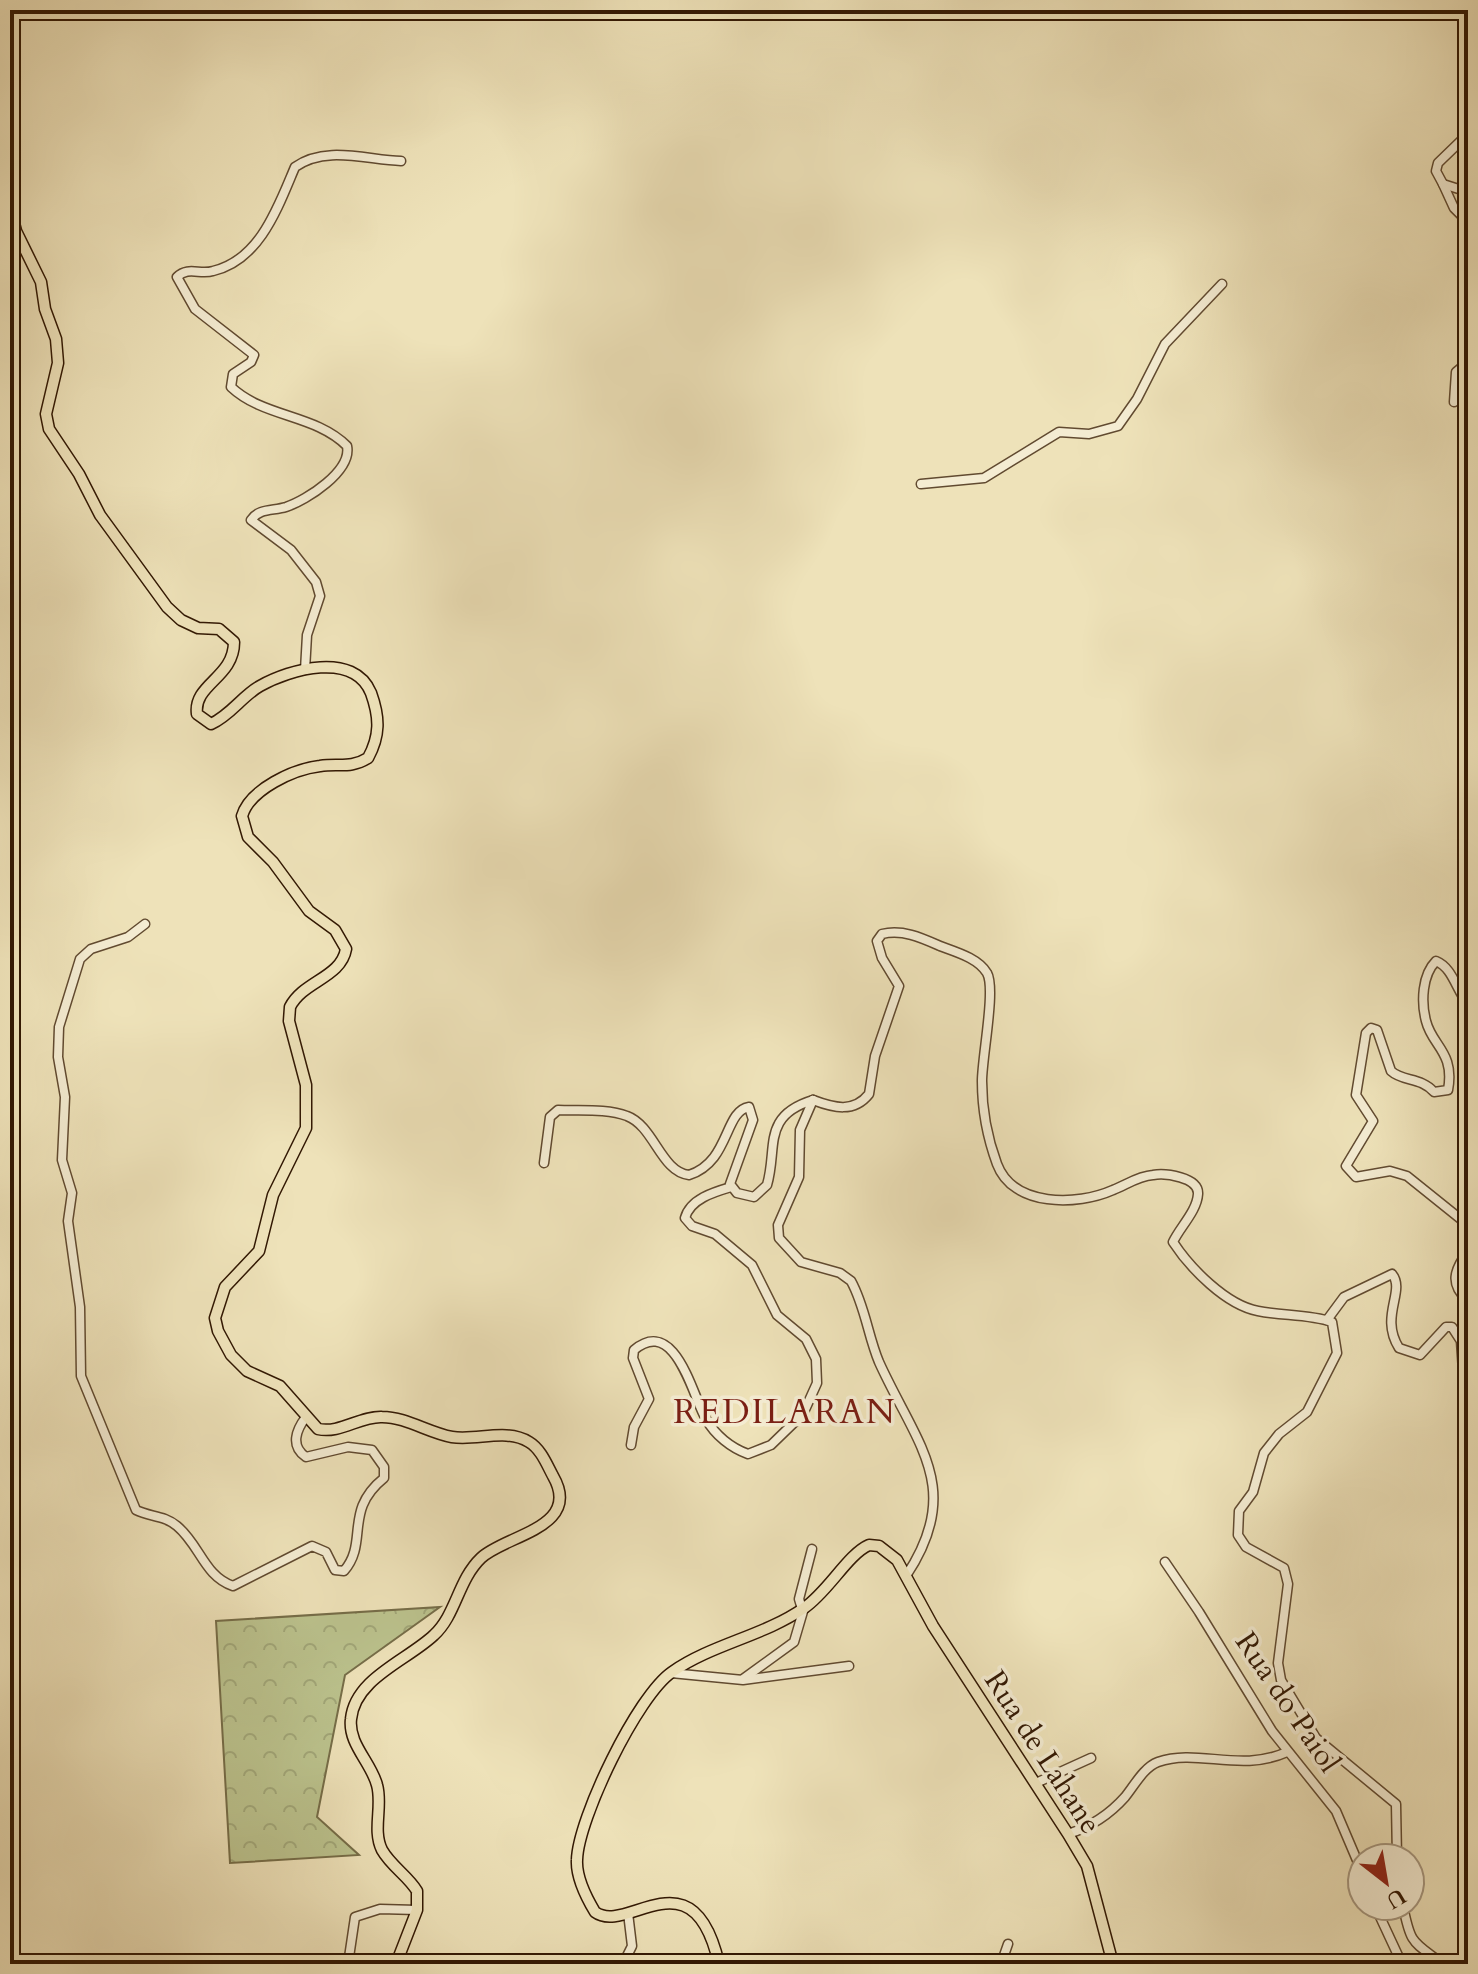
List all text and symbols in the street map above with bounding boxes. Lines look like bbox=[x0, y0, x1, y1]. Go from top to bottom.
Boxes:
district label: REDILARAN bbox=[673, 1389, 897, 1435]
street label: Rua do Paiol bbox=[1225, 1624, 1350, 1781]
street label: Rua de Lahane bbox=[974, 1663, 1111, 1842]
north arrow bbox=[1346, 1842, 1426, 1922]
text: U bbox=[1380, 1881, 1411, 1916]

